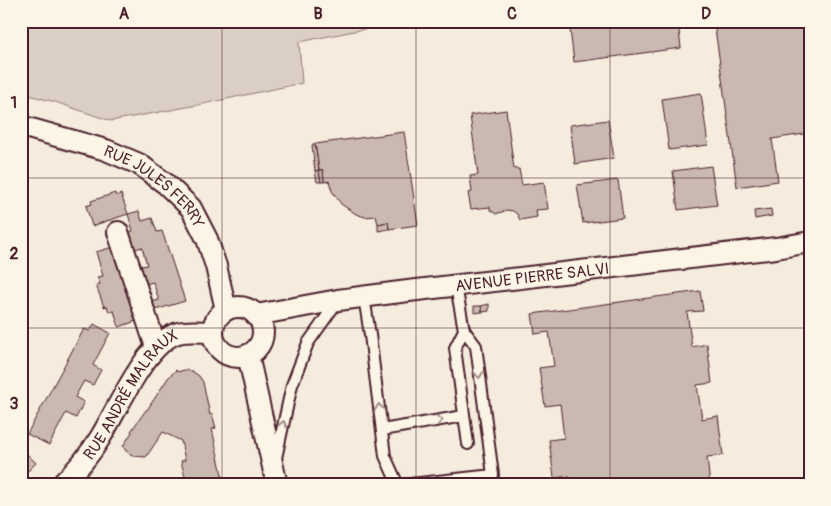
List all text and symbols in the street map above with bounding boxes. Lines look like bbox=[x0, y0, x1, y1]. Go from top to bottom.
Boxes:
text: A bbox=[119, 4, 130, 24]
text: B bbox=[313, 4, 323, 24]
text: C bbox=[507, 4, 517, 24]
text: D bbox=[701, 4, 711, 24]
text: 1 bbox=[11, 93, 17, 113]
street label: RUE JULES FERRY bbox=[101, 141, 208, 231]
text: 2 bbox=[10, 244, 19, 264]
street label: AVENUE PIERRE SALVI bbox=[454, 259, 610, 296]
street label: RUE ANDRÉ MALRAUX bbox=[79, 325, 181, 464]
one-way arrow bbox=[474, 370, 484, 379]
text: 3 bbox=[10, 394, 19, 414]
one-way arrow bbox=[374, 403, 385, 411]
one-way arrow bbox=[437, 415, 445, 426]
one-way arrow bbox=[277, 420, 288, 428]

